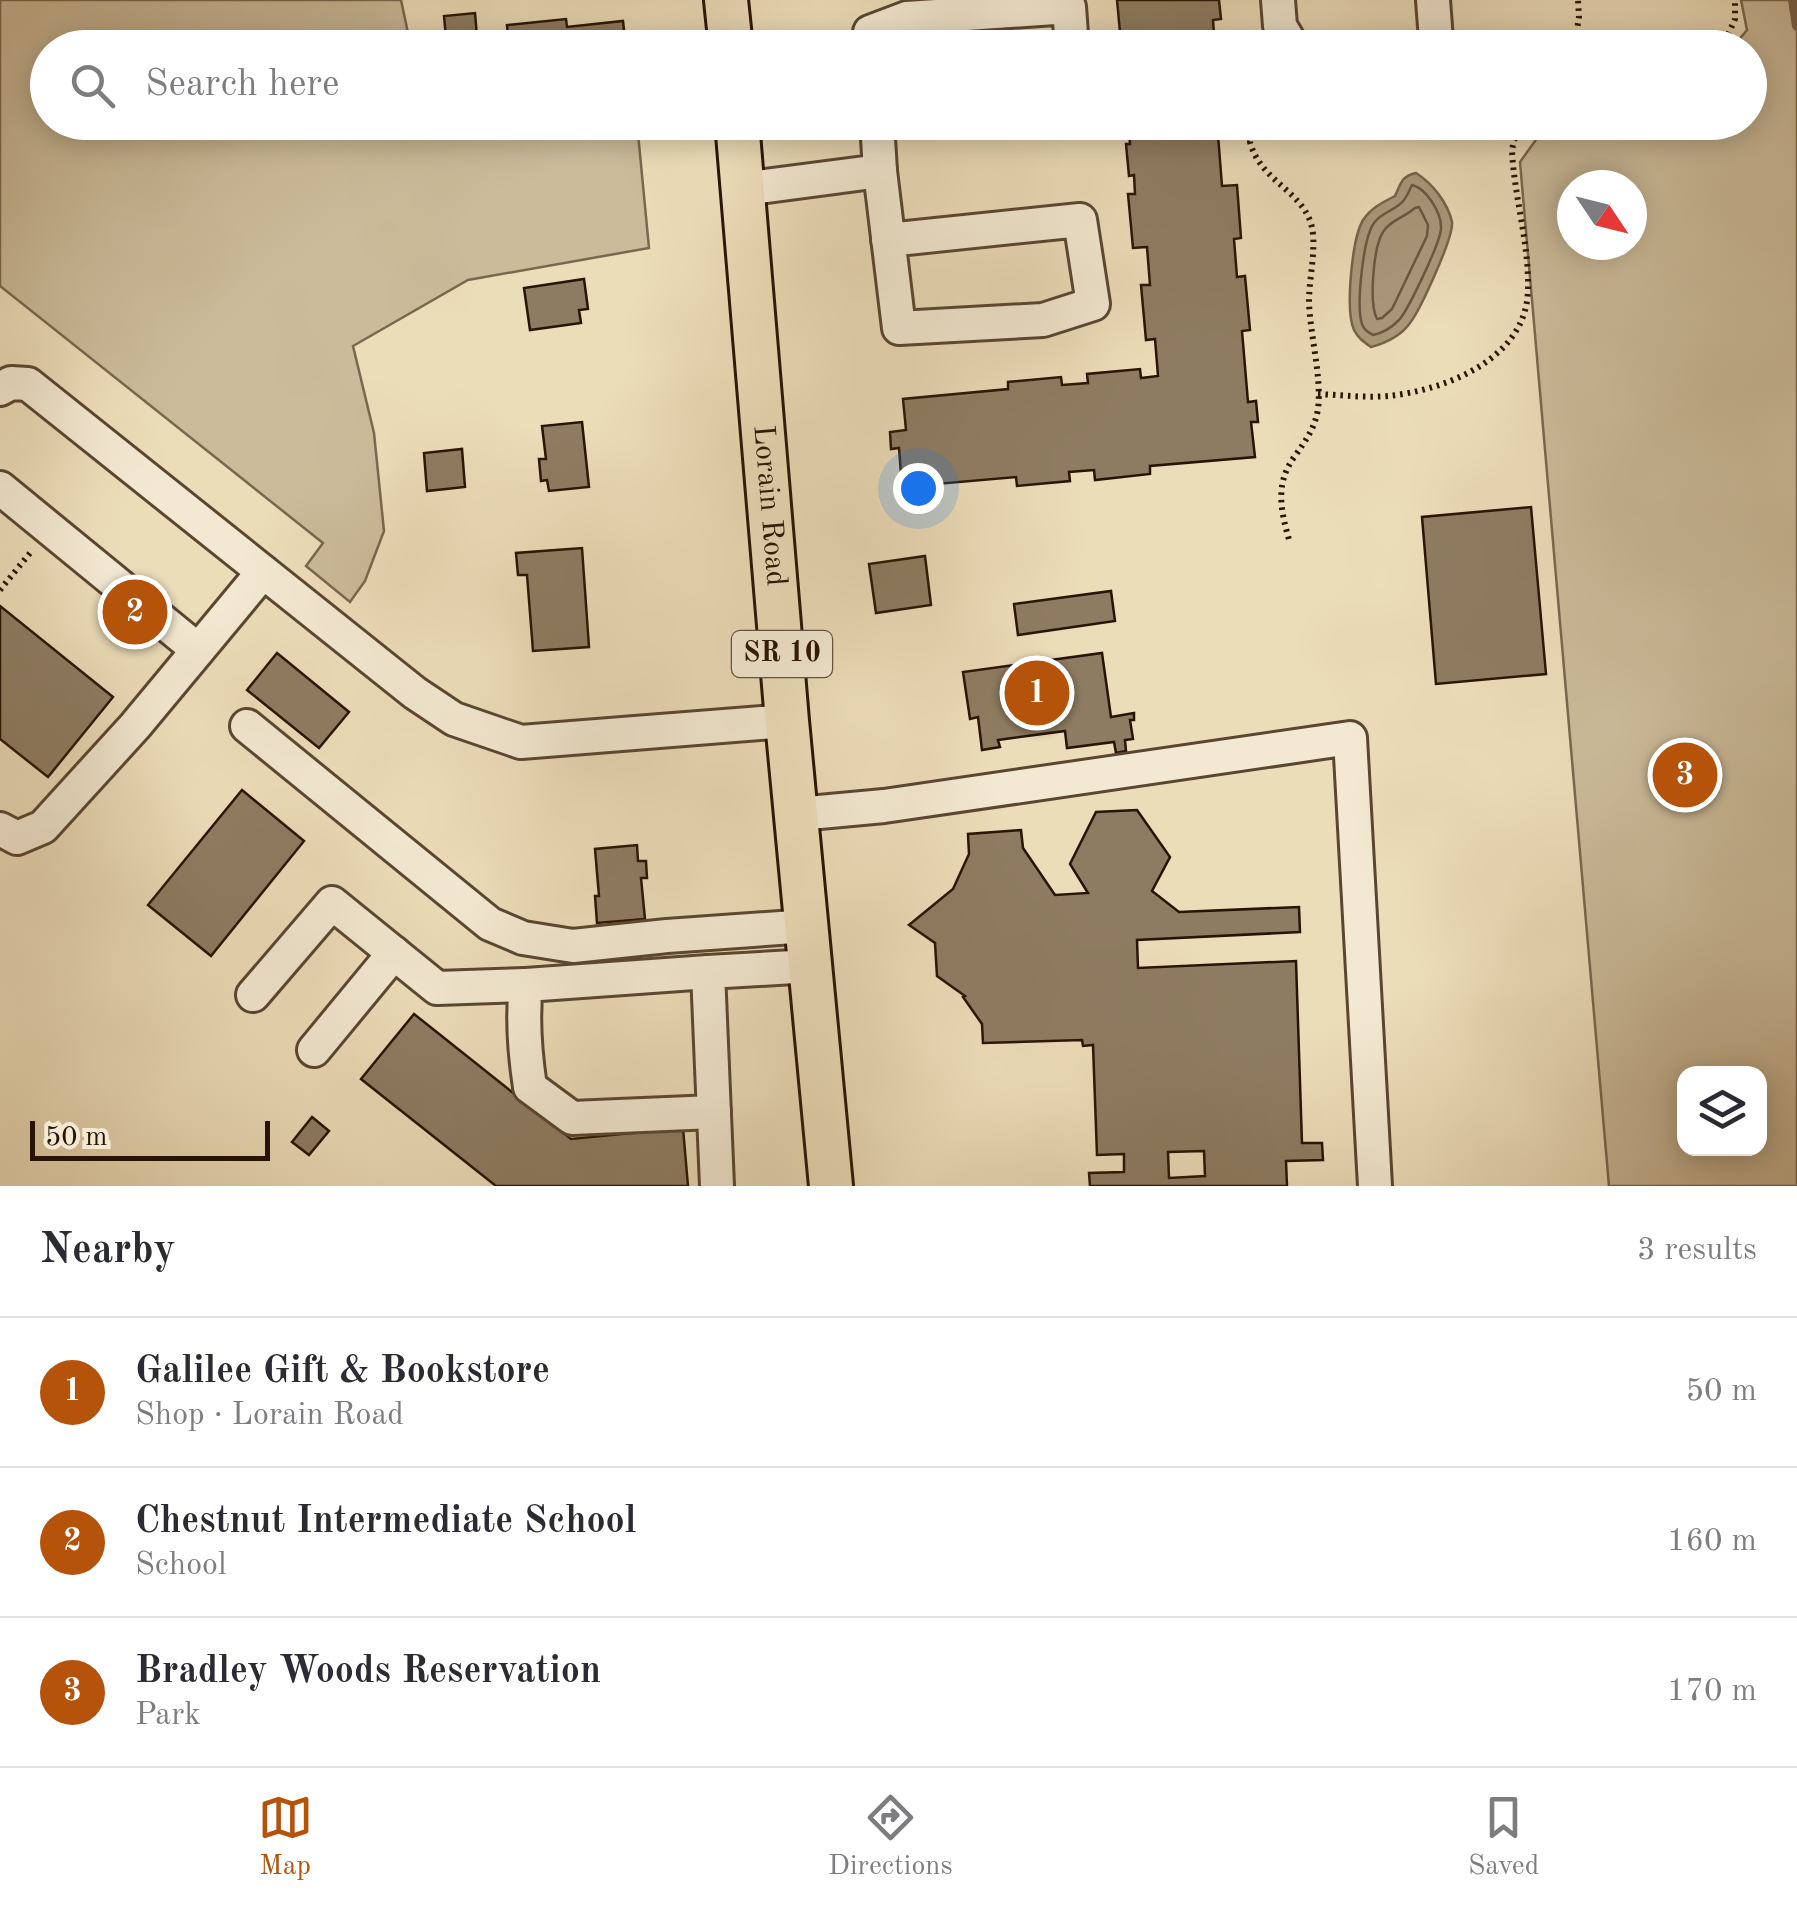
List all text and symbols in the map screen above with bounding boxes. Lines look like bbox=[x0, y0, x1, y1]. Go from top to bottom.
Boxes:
search box bbox=[30, 30, 1767, 140]
icon: search bbox=[65, 58, 120, 113]
text: Search here bbox=[145, 66, 340, 104]
north arrow bbox=[1557, 170, 1647, 260]
street label: Lorain Road bbox=[747, 424, 791, 588]
your location bbox=[893, 463, 944, 514]
pin: 2 bbox=[102, 574, 168, 650]
road number: SR 10 bbox=[732, 631, 832, 677]
pin: 1 bbox=[1004, 656, 1070, 730]
pin: 3 bbox=[1652, 738, 1718, 812]
map controls bbox=[1677, 1066, 1767, 1156]
button: layers bbox=[1677, 1066, 1767, 1156]
scale bar bbox=[30, 1116, 270, 1160]
text: 50 m bbox=[45, 1124, 108, 1152]
text: Nearby bbox=[40, 1230, 176, 1272]
text: 3 results bbox=[1637, 1235, 1757, 1267]
text: Galilee Gift & Bookstore bbox=[135, 1353, 550, 1391]
text: 1 bbox=[63, 1376, 82, 1408]
text: 50 m bbox=[1686, 1376, 1757, 1408]
text: Shop · Lorain Road bbox=[135, 1400, 404, 1432]
text: Chestnut Intermediate School bbox=[135, 1503, 636, 1541]
text: 2 bbox=[63, 1526, 82, 1558]
text: 160 m bbox=[1667, 1526, 1757, 1558]
text: School bbox=[135, 1550, 227, 1582]
text: Bradley Woods Reservation bbox=[135, 1653, 601, 1691]
text: 3 bbox=[63, 1676, 82, 1708]
text: 170 m bbox=[1667, 1676, 1757, 1708]
text: Park bbox=[135, 1700, 201, 1732]
tab: Map bbox=[258, 1790, 313, 1885]
tab: Directions bbox=[828, 1790, 953, 1885]
tab: Saved bbox=[1468, 1790, 1539, 1885]

